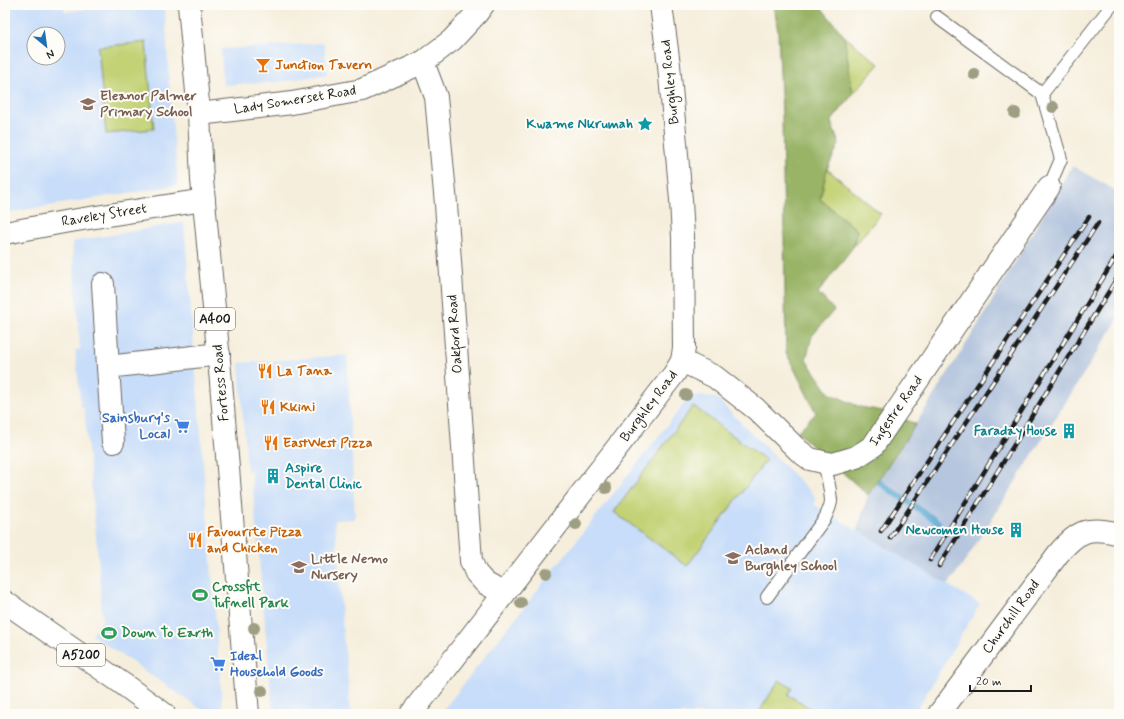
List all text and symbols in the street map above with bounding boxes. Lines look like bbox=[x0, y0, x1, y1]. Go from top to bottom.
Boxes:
north arrow bbox=[26, 26, 66, 66]
street label: Burghley Road bbox=[657, 39, 684, 125]
text: N bbox=[44, 46, 57, 62]
bar icon: Junction Tavern bbox=[254, 56, 272, 74]
place label: Junction Tavern bbox=[275, 56, 372, 74]
street label: Lady Somerset Road bbox=[233, 81, 357, 119]
place label: Eleanor Palmer Primary School bbox=[100, 87, 197, 121]
school or university icon: Eleanor Palmer Primary School bbox=[79, 95, 97, 113]
place label: Kwame Nkrumah bbox=[526, 115, 633, 133]
place icon: Kwame Nkrumah bbox=[636, 115, 654, 133]
street label: Raveley Street bbox=[60, 199, 148, 231]
street label: Oakford Road bbox=[443, 294, 469, 374]
road number: A400 bbox=[195, 308, 235, 330]
street label: Fortess Road bbox=[209, 344, 233, 422]
restaurant icon: La Tana bbox=[256, 362, 274, 380]
place label: La Tana bbox=[277, 362, 332, 380]
street label: Burghley Road bbox=[616, 367, 683, 446]
street label: Ingestre Road bbox=[865, 372, 929, 451]
restaurant icon: Kkini bbox=[259, 398, 277, 416]
place label: Kkini bbox=[280, 398, 315, 416]
place label: Sainsbury's Local bbox=[102, 409, 171, 443]
supermarket icon: Sainsbury's Local bbox=[173, 417, 191, 435]
place label: Faraday House bbox=[974, 422, 1057, 440]
building icon: Faraday House bbox=[1060, 422, 1078, 440]
restaurant icon: EastWest Pizza bbox=[262, 434, 280, 452]
place label: EastWest Pizza bbox=[283, 434, 373, 452]
place label: Aspire Dental Clinic bbox=[285, 459, 363, 493]
building icon: Aspire Dental Clinic bbox=[264, 467, 282, 485]
place label: Newcomen House bbox=[905, 521, 1004, 539]
building icon: Newcomen House bbox=[1007, 521, 1025, 539]
place label: Favourite Pizza and Chicken bbox=[207, 523, 302, 557]
restaurant icon: Favourite Pizza and Chicken bbox=[186, 531, 204, 549]
place label: Acland Burghley School bbox=[745, 541, 837, 577]
school or university icon: Acland Burghley School bbox=[724, 549, 742, 567]
place label: Little Nemo Nursery bbox=[311, 550, 388, 584]
school or university icon: Little Nemo Nursery bbox=[290, 558, 308, 576]
street label: Churchill Road bbox=[978, 576, 1044, 658]
place label: Crossfit Tufnell Park bbox=[212, 578, 289, 612]
sports icon: Crossfit Tufnell Park bbox=[191, 586, 209, 604]
sports icon: Down To Earth bbox=[100, 624, 118, 642]
place label: Down To Earth bbox=[121, 624, 213, 642]
road number: A5200 bbox=[57, 644, 105, 666]
place label: Ideal Household Goods bbox=[230, 647, 324, 681]
supermarket icon: Ideal Household Goods bbox=[209, 655, 227, 673]
scale bar bbox=[970, 667, 1031, 693]
text: 20 m bbox=[976, 674, 1002, 690]

